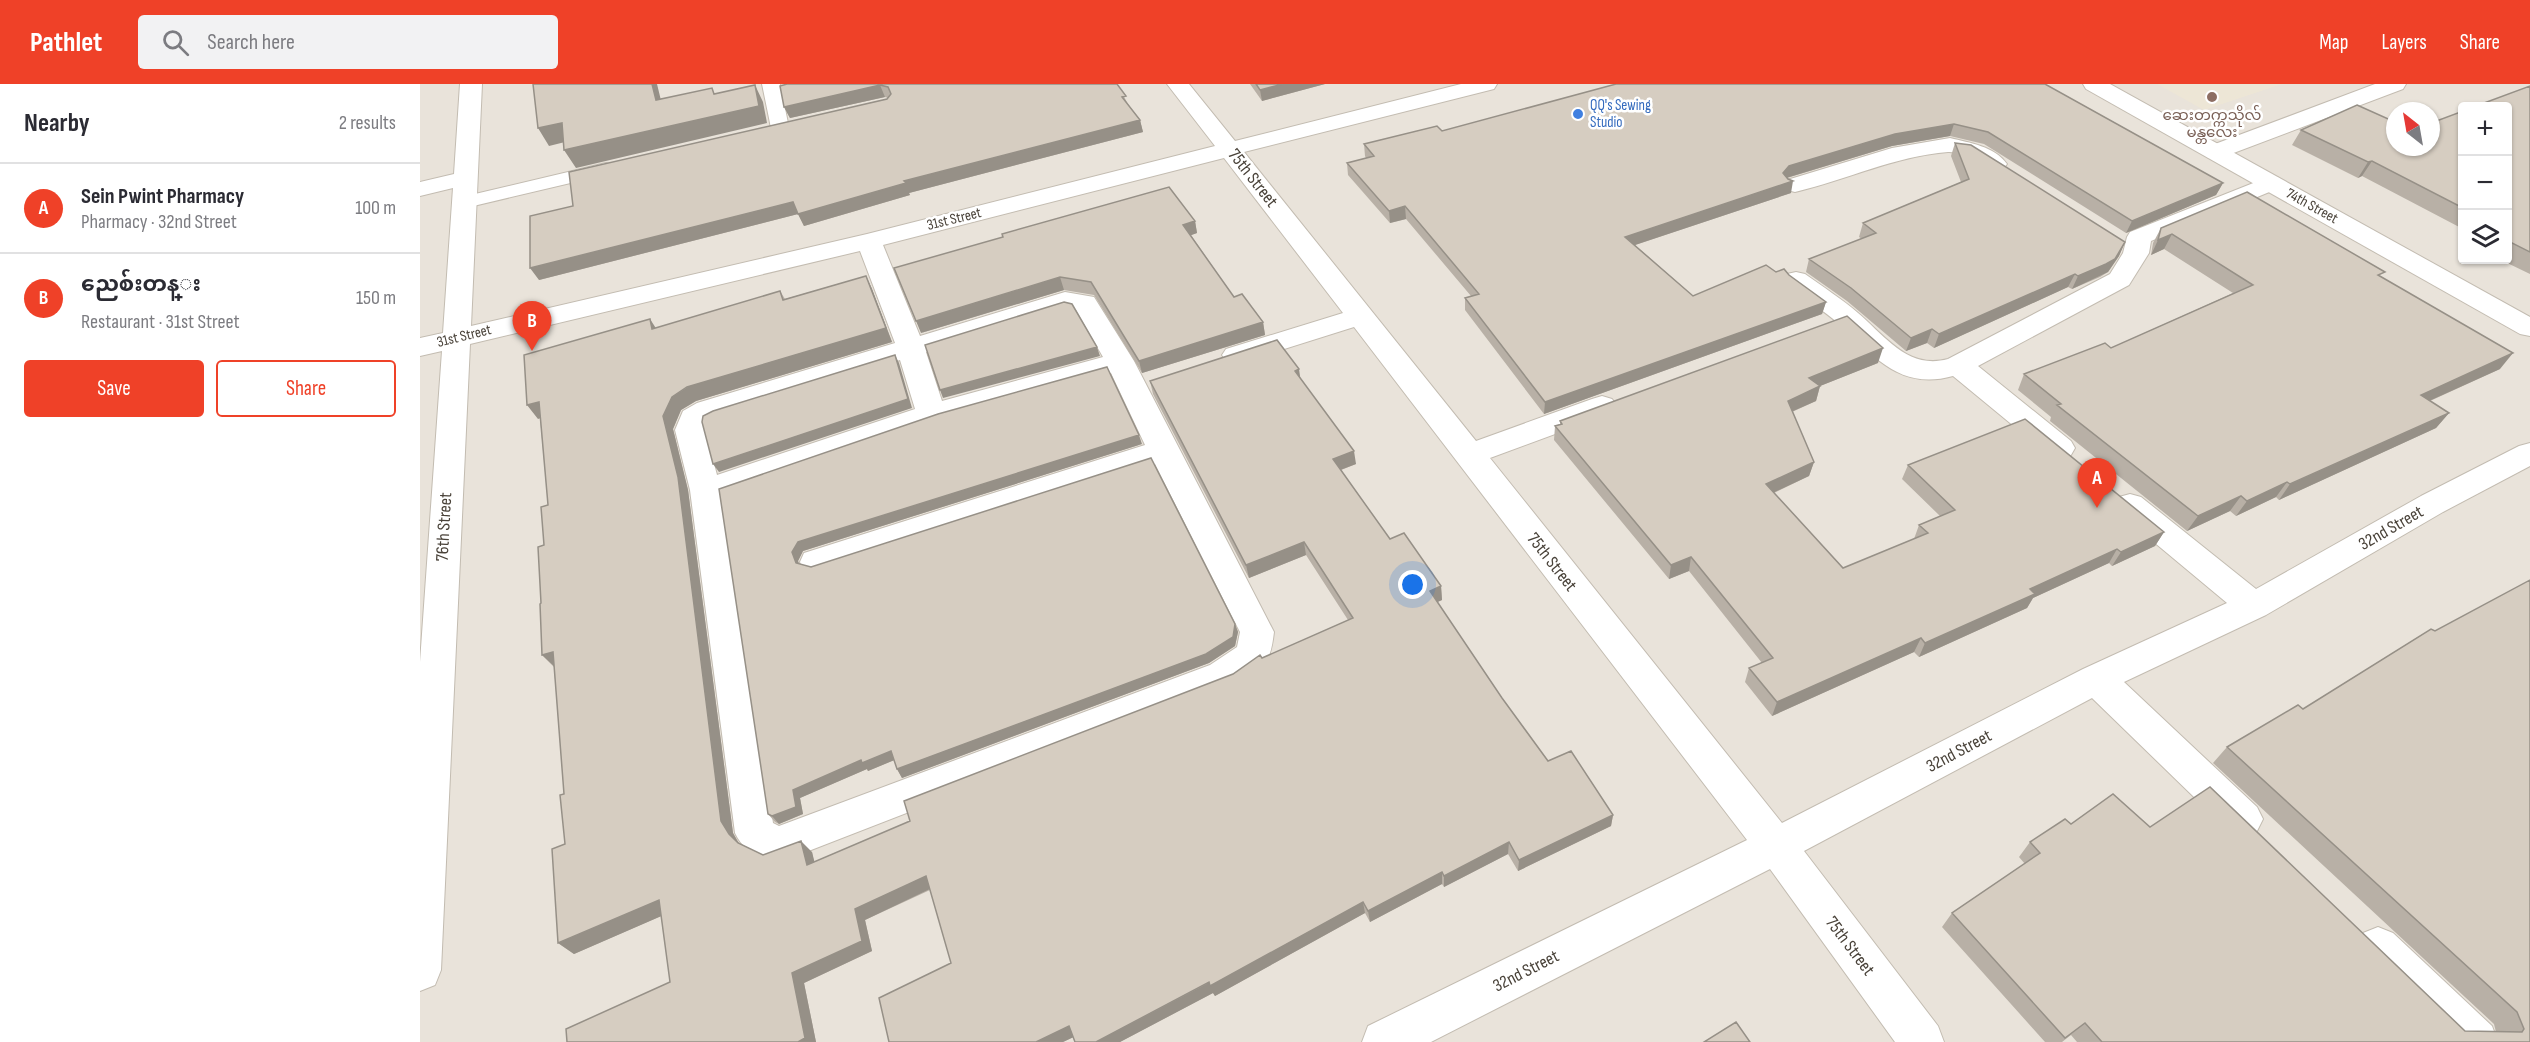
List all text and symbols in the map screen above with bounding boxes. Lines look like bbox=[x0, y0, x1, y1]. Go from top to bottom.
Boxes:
search box bbox=[138, 15, 558, 69]
text: Pathlet bbox=[30, 26, 102, 59]
icon: search bbox=[159, 26, 192, 59]
text: Search here bbox=[207, 29, 295, 56]
text: Map bbox=[2319, 30, 2348, 55]
text: Layers bbox=[2381, 30, 2427, 55]
text: Share bbox=[2460, 30, 2500, 55]
marker: ဆေးတက္ကသိုလ် မန္တလေး bbox=[2205, 90, 2219, 104]
place label: QQ's Sewing Studio bbox=[1590, 96, 1651, 132]
north arrow bbox=[2386, 102, 2440, 156]
map controls bbox=[2458, 102, 2512, 264]
button: + bbox=[2458, 102, 2512, 156]
place label: ဆေးတက္ကသိုလ် မန္တလေး bbox=[2163, 105, 2262, 144]
marker: QQ's Sewing Studio bbox=[1571, 107, 1585, 121]
text: Nearby bbox=[24, 108, 90, 139]
text: 2 results bbox=[339, 111, 396, 135]
street label: 75th Street bbox=[1224, 145, 1283, 212]
button: − bbox=[2458, 156, 2512, 210]
text: Sein Pwint Pharmacy bbox=[81, 183, 244, 210]
street label: 74th Street bbox=[2283, 184, 2342, 228]
text: A bbox=[39, 196, 48, 220]
text: 100 m bbox=[355, 196, 396, 220]
street label: 31st Street bbox=[925, 203, 984, 235]
text: Pharmacy · 32nd Street bbox=[81, 210, 237, 234]
button: layers bbox=[2458, 210, 2512, 264]
text: ညေစ်းတန္း bbox=[81, 271, 201, 298]
text: B bbox=[39, 286, 48, 310]
text: 150 m bbox=[356, 286, 396, 310]
pin: B bbox=[512, 302, 552, 351]
text: Restaurant · 31st Street bbox=[81, 310, 240, 334]
street label: 31st Street bbox=[435, 320, 494, 352]
button: Save bbox=[24, 360, 204, 417]
button: Share bbox=[216, 360, 396, 417]
pin: A bbox=[2078, 458, 2116, 508]
street label: 76th Street bbox=[432, 491, 456, 562]
street label: 32nd Street bbox=[2355, 501, 2427, 555]
street label: 75th Street bbox=[1523, 529, 1582, 596]
your location bbox=[1398, 570, 1427, 599]
street label: 32nd Street bbox=[1923, 725, 1996, 777]
street label: 75th Street bbox=[1821, 912, 1879, 980]
street label: 32nd Street bbox=[1490, 945, 1563, 996]

